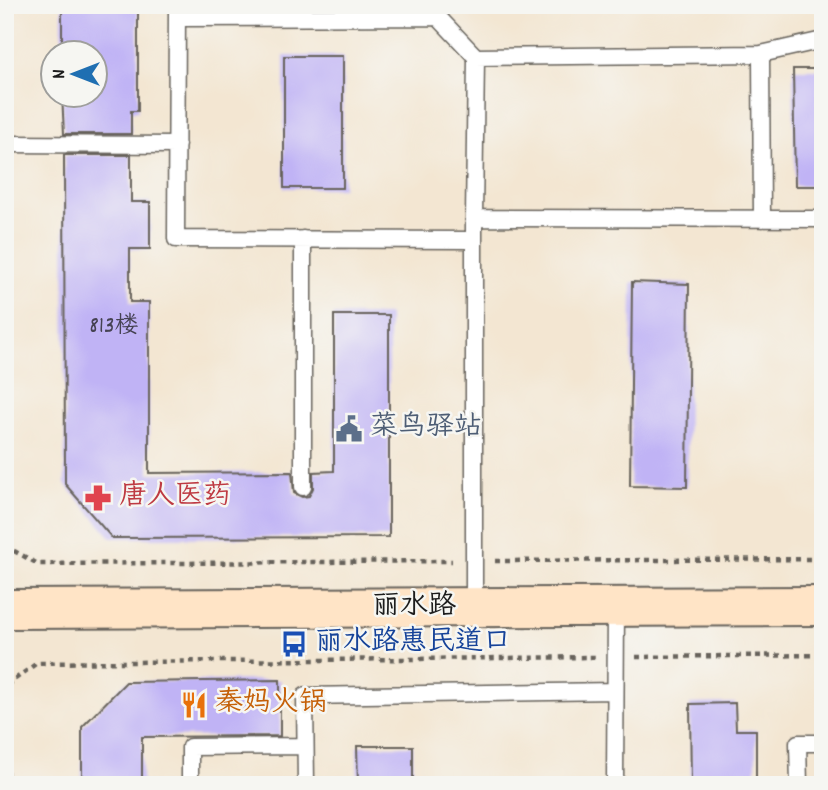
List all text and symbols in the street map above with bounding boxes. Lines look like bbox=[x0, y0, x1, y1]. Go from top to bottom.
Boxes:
north arrow bbox=[38, 38, 108, 108]
text: N bbox=[47, 69, 74, 79]
house number: 813楼 bbox=[89, 310, 139, 344]
place label: 菜鸟驿站 bbox=[370, 409, 482, 449]
public building icon: 菜鸟驿站 bbox=[334, 414, 364, 444]
place label: 唐人医药 bbox=[119, 478, 231, 518]
pharmacy icon: 唐人医药 bbox=[83, 483, 113, 513]
street label: 丽水路 bbox=[372, 588, 456, 628]
place label: 丽水路惠民道口 bbox=[315, 624, 511, 664]
bus stop icon: 丽水路惠民道口 bbox=[279, 629, 309, 659]
place label: 秦妈火锅 bbox=[215, 685, 327, 725]
restaurant icon: 秦妈火锅 bbox=[179, 690, 209, 720]

